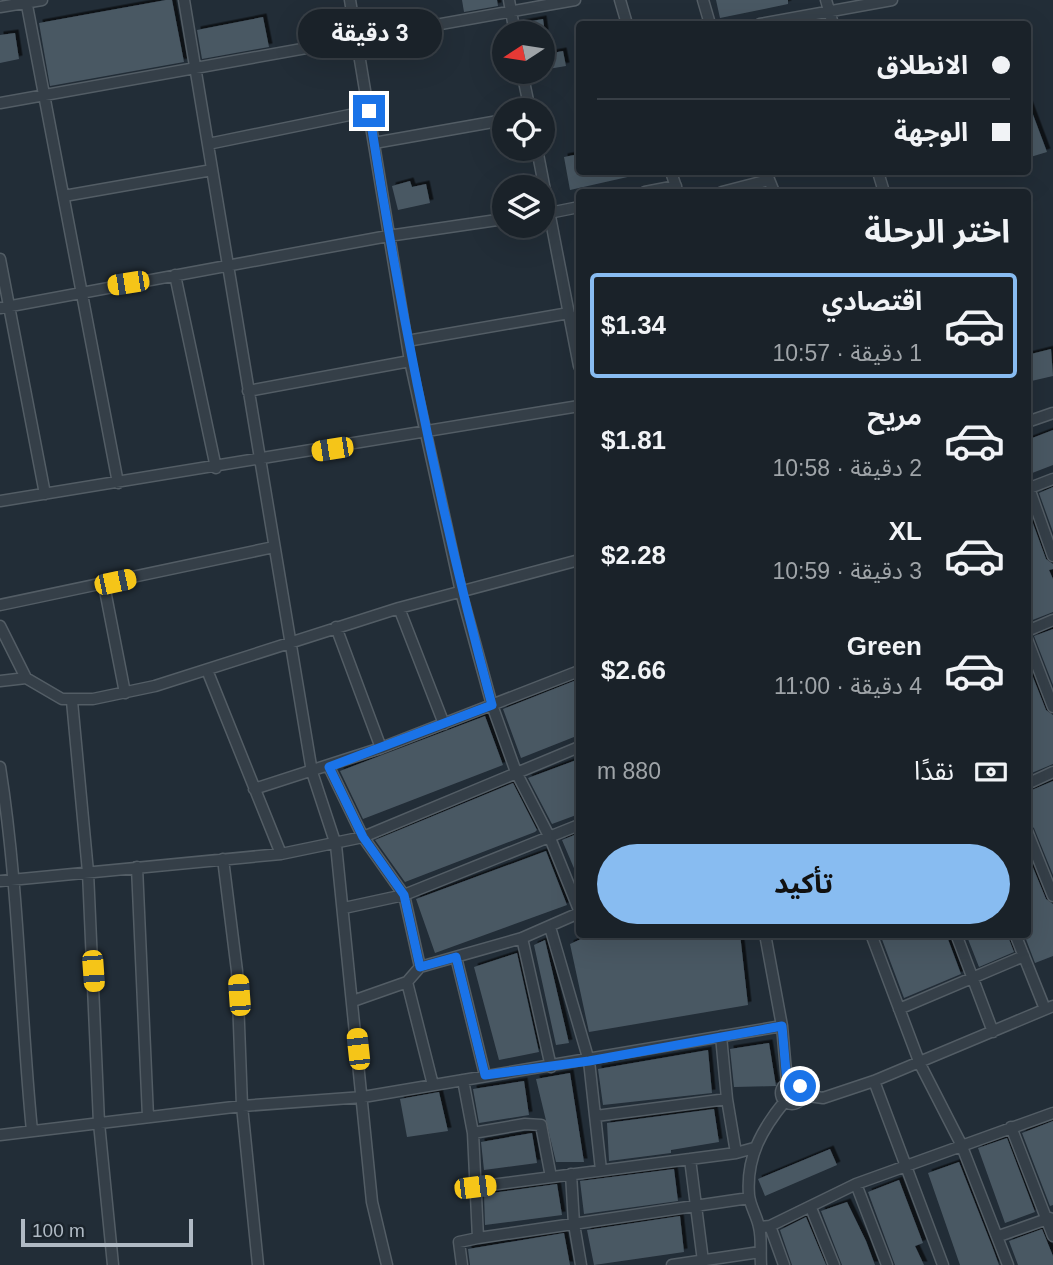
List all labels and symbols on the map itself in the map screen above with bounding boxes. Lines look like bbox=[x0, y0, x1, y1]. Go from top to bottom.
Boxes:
callout: 3 دقيقة bbox=[297, 10, 441, 58]
north arrow bbox=[492, 21, 555, 84]
route end bbox=[353, 95, 385, 127]
car bbox=[106, 269, 151, 297]
car bbox=[310, 435, 355, 463]
car bbox=[93, 567, 138, 597]
car bbox=[82, 949, 105, 993]
car bbox=[228, 973, 251, 1017]
car bbox=[346, 1027, 371, 1071]
route start bbox=[784, 1070, 816, 1102]
car bbox=[453, 1174, 498, 1200]
scale bar bbox=[21, 1216, 192, 1248]

